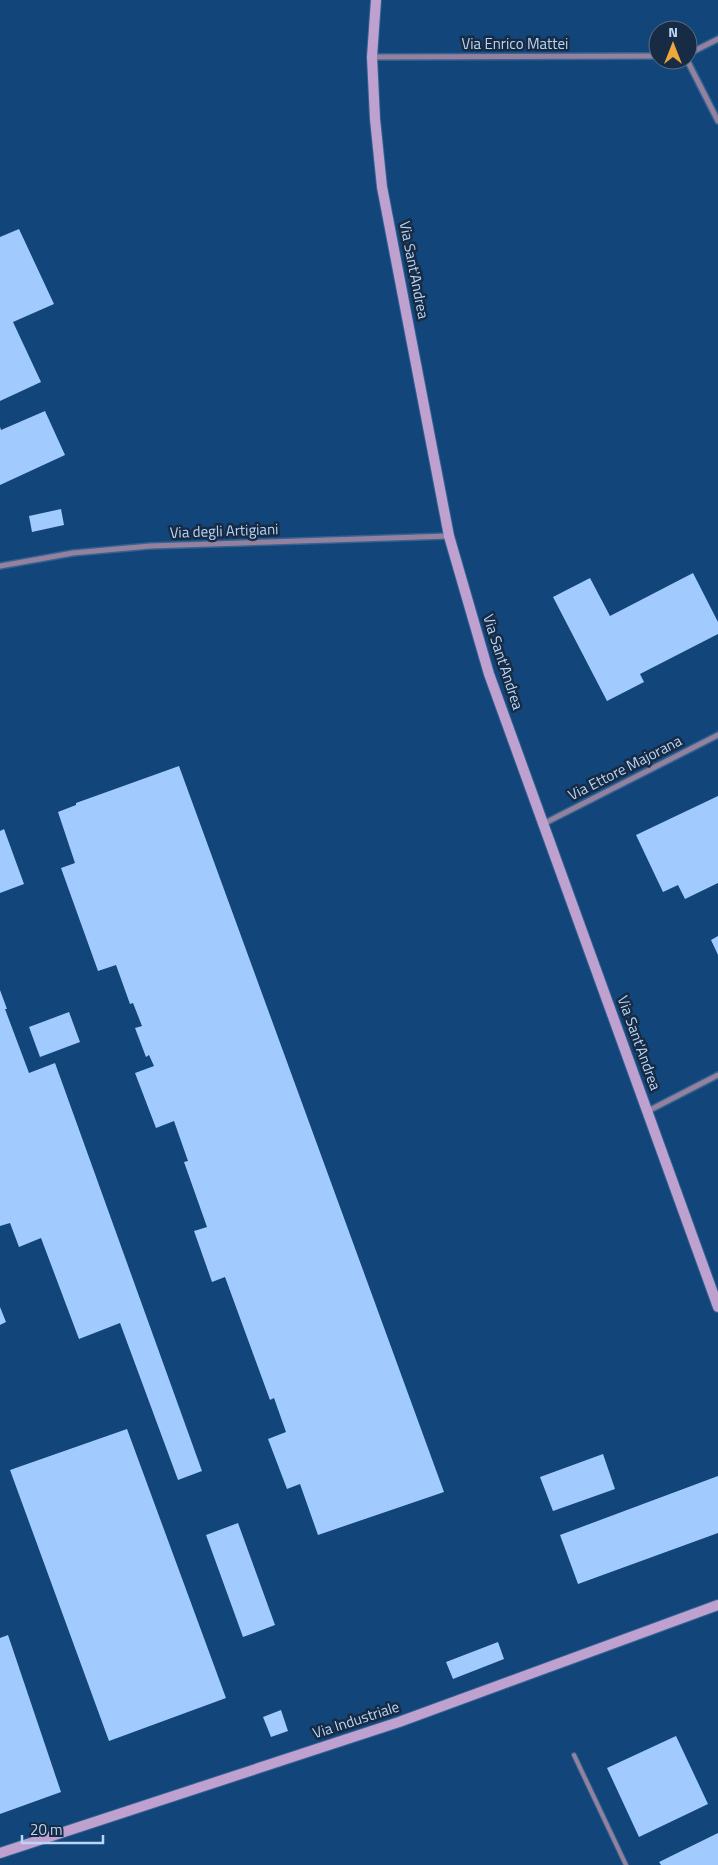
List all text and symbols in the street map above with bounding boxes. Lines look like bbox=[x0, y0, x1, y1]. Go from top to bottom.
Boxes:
north arrow bbox=[648, 20, 698, 70]
text: N bbox=[668, 21, 678, 42]
street label: Via Enrico Mattei bbox=[462, 32, 568, 55]
street label: Via Sant'Andrea bbox=[394, 219, 435, 321]
street label: Via degli Artigiani bbox=[169, 517, 279, 544]
street label: Via Sant'Andrea bbox=[477, 611, 530, 713]
street label: Via Ettore Majorana bbox=[564, 729, 686, 806]
street label: Via Sant'Andrea bbox=[612, 992, 667, 1094]
street label: Via Industriale bbox=[310, 1695, 402, 1744]
scale bar bbox=[22, 1812, 104, 1844]
text: 20 m bbox=[30, 1818, 63, 1841]

